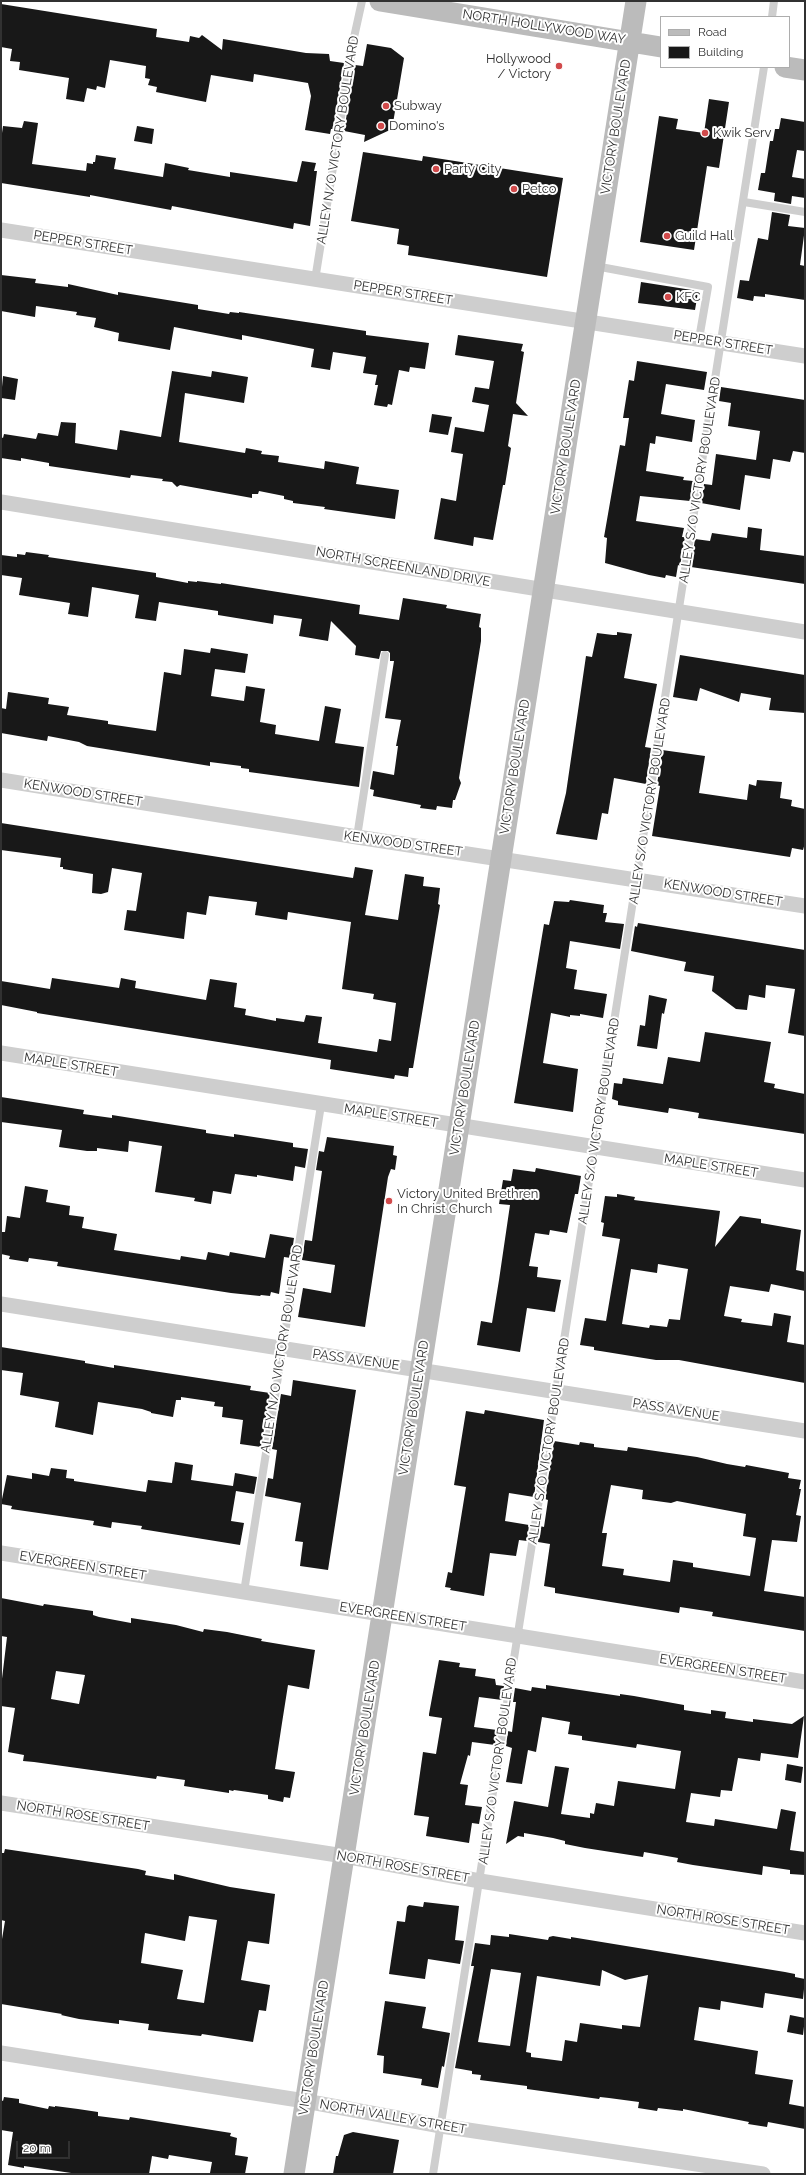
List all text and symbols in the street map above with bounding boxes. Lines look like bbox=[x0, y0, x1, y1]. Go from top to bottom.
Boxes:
street label: NORTH HOLLYWOOD WAY bbox=[461, 6, 627, 48]
legend bbox=[660, 16, 790, 68]
text: Road bbox=[698, 25, 727, 39]
street label: ALLEY N/O VICTORY BOULEVARD bbox=[314, 35, 362, 245]
text: Building bbox=[698, 45, 744, 59]
place label: Hollywood / Victory bbox=[486, 51, 551, 82]
street label: VICTORY BOULEVARD bbox=[598, 58, 634, 196]
marker: Hollywood / Victory bbox=[554, 61, 564, 71]
place label: Subway bbox=[394, 98, 442, 114]
marker: Subway bbox=[381, 101, 391, 111]
place label: Domino's bbox=[389, 118, 445, 134]
marker: Domino's bbox=[376, 121, 386, 131]
place label: Kwik Serv bbox=[713, 125, 772, 141]
marker: Kwik Serv bbox=[700, 128, 710, 138]
place label: Party City bbox=[444, 161, 502, 177]
marker: Party City bbox=[431, 164, 441, 174]
place label: Petco bbox=[522, 181, 557, 197]
marker: Petco bbox=[509, 184, 519, 194]
street label: PEPPER STREET bbox=[32, 227, 134, 259]
place label: Guild Hall bbox=[675, 228, 733, 244]
marker: Guild Hall bbox=[662, 231, 672, 241]
street label: PEPPER STREET bbox=[352, 277, 454, 309]
place label: KFC bbox=[676, 289, 701, 305]
marker: KFC bbox=[663, 292, 673, 302]
street label: PEPPER STREET bbox=[672, 327, 774, 359]
street label: ALLEY S/O VICTORY BOULEVARD bbox=[676, 376, 724, 584]
street label: VICTORY BOULEVARD bbox=[548, 378, 584, 516]
street label: NORTH SCREENLAND DRIVE bbox=[315, 544, 491, 590]
street label: ALLEY S/O VICTORY BOULEVARD bbox=[626, 697, 674, 905]
street label: VICTORY BOULEVARD bbox=[497, 698, 533, 836]
street label: KENWOOD STREET bbox=[23, 776, 143, 810]
street label: KENWOOD STREET bbox=[343, 828, 463, 860]
street label: KENWOOD STREET bbox=[663, 876, 783, 910]
street label: ALLEY S/O VICTORY BOULEVARD bbox=[575, 1017, 623, 1225]
street label: VICTORY BOULEVARD bbox=[447, 1019, 483, 1157]
street label: MAPLE STREET bbox=[23, 1050, 119, 1080]
street label: MAPLE STREET bbox=[343, 1101, 439, 1131]
street label: MAPLE STREET bbox=[663, 1151, 759, 1181]
place label: Victory United Brethren In Christ Church bbox=[397, 1186, 538, 1217]
marker: Victory United Brethren In Christ Church bbox=[384, 1196, 394, 1206]
street label: ALLEY N/O VICTORY BOULEVARD bbox=[258, 1244, 306, 1454]
street label: ALLEY S/O VICTORY BOULEVARD bbox=[525, 1337, 573, 1545]
street label: VICTORY BOULEVARD bbox=[396, 1339, 432, 1477]
street label: PASS AVENUE bbox=[311, 1346, 401, 1374]
street label: PASS AVENUE bbox=[631, 1395, 721, 1425]
street label: EVERGREEN STREET bbox=[18, 1548, 148, 1584]
street label: EVERGREEN STREET bbox=[338, 1599, 468, 1635]
street label: EVERGREEN STREET bbox=[658, 1651, 788, 1687]
street label: ALLEY S/O VICTORY BOULEVARD bbox=[476, 1657, 520, 1865]
street label: VICTORY BOULEVARD bbox=[347, 1659, 383, 1797]
street label: NORTH ROSE STREET bbox=[15, 1798, 151, 1834]
street label: NORTH ROSE STREET bbox=[335, 1848, 471, 1886]
street label: NORTH ROSE STREET bbox=[655, 1902, 791, 1938]
street label: VICTORY BOULEVARD bbox=[296, 1979, 332, 2117]
street label: NORTH VALLEY STREET bbox=[318, 2096, 468, 2138]
scale bar bbox=[18, 2133, 72, 2159]
text: 20 m bbox=[23, 2141, 51, 2155]

